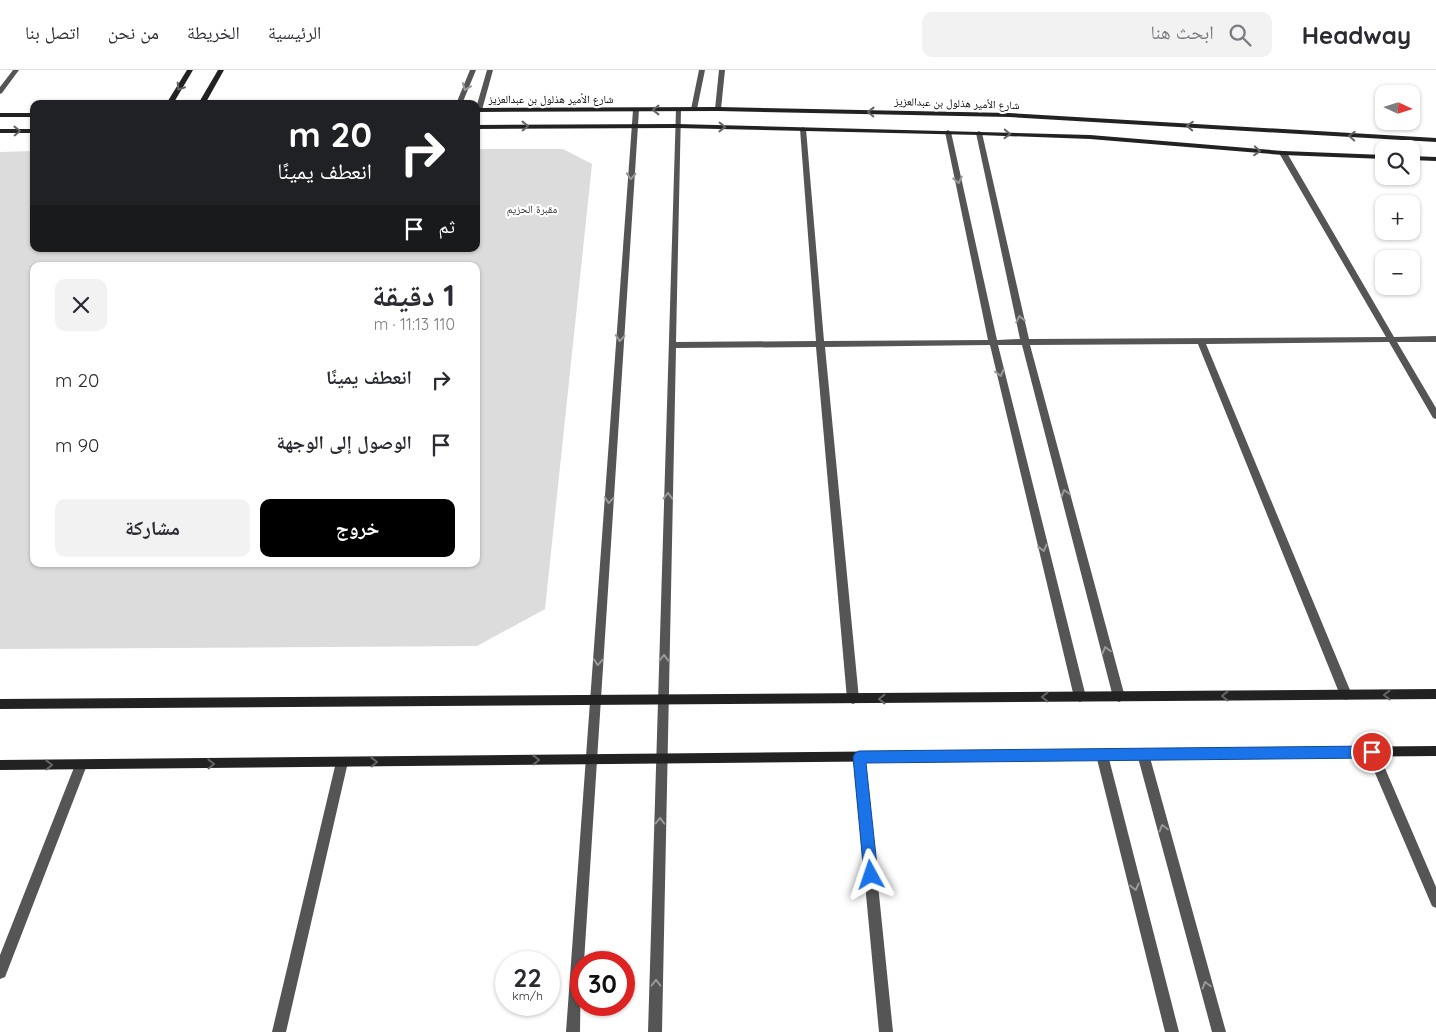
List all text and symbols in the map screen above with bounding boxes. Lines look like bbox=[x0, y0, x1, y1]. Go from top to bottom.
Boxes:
search box bbox=[922, 12, 1272, 57]
text: ابحث هنا bbox=[1151, 20, 1214, 44]
text: Headway bbox=[1302, 20, 1411, 50]
text: اتصل بنا bbox=[25, 21, 80, 44]
text: من نحن bbox=[108, 21, 159, 44]
text: الخريطة bbox=[187, 21, 240, 44]
text: الرئيسية bbox=[268, 21, 321, 44]
icon: search bbox=[1226, 21, 1254, 49]
one-way arrow bbox=[176, 82, 186, 91]
one-way arrow bbox=[461, 82, 472, 91]
north arrow bbox=[1375, 85, 1420, 130]
map controls bbox=[1375, 85, 1420, 295]
street label: شارع الأمير هذلول بن عبدالعزيز bbox=[487, 92, 614, 106]
street label: شارع الأمير هذلول بن عبدالعزيز bbox=[893, 94, 1020, 112]
one-way arrow bbox=[651, 105, 659, 115]
one-way arrow bbox=[866, 107, 874, 117]
text: 20 m bbox=[289, 112, 372, 156]
icon: right bbox=[390, 120, 455, 185]
one-way arrow bbox=[1186, 120, 1194, 131]
one-way arrow bbox=[522, 121, 529, 131]
one-way arrow bbox=[719, 122, 727, 132]
one-way arrow bbox=[14, 126, 21, 136]
one-way arrow bbox=[1004, 128, 1012, 139]
one-way arrow bbox=[1348, 130, 1356, 141]
button: search bbox=[1375, 140, 1420, 185]
one-way arrow bbox=[1253, 145, 1261, 156]
text: انعطف يمينًا bbox=[277, 157, 372, 185]
one-way arrow bbox=[626, 172, 637, 180]
one-way arrow bbox=[952, 175, 963, 184]
button: + bbox=[1375, 195, 1420, 240]
park label: مقبرة الحزيم bbox=[507, 202, 557, 217]
text: ثم bbox=[438, 214, 455, 238]
icon: arrive bbox=[400, 215, 428, 243]
button: − bbox=[1375, 250, 1420, 295]
text: 1 دقيقة bbox=[372, 276, 455, 314]
button: close bbox=[55, 279, 107, 331]
text: 110 m · 11:13 bbox=[374, 314, 455, 334]
one-way arrow bbox=[1015, 314, 1025, 323]
one-way arrow bbox=[615, 334, 626, 342]
text: انعطف يمينًا bbox=[326, 365, 412, 389]
icon: right bbox=[427, 366, 455, 394]
text: 20 m bbox=[55, 368, 99, 392]
one-way arrow bbox=[994, 368, 1005, 377]
text: الوصول إلى الوجهة bbox=[276, 430, 412, 454]
icon: arrive bbox=[427, 431, 455, 459]
text: 90 m bbox=[55, 433, 99, 457]
one-way arrow bbox=[1060, 489, 1070, 497]
one-way arrow bbox=[663, 492, 673, 500]
one-way arrow bbox=[604, 496, 615, 504]
button: مشاركة bbox=[55, 499, 250, 557]
button: خروج bbox=[260, 499, 455, 557]
one-way arrow bbox=[1037, 543, 1048, 552]
one-way arrow bbox=[1102, 646, 1112, 654]
one-way arrow bbox=[659, 654, 669, 662]
one-way arrow bbox=[593, 659, 604, 667]
one-way arrow bbox=[1383, 690, 1391, 700]
one-way arrow bbox=[1221, 691, 1228, 701]
one-way arrow bbox=[1041, 692, 1048, 702]
one-way arrow bbox=[878, 693, 886, 704]
pin bbox=[1351, 731, 1393, 773]
icon: arrive bbox=[1358, 738, 1386, 766]
one-way arrow bbox=[532, 755, 540, 765]
one-way arrow bbox=[370, 757, 378, 767]
one-way arrow bbox=[207, 758, 215, 769]
one-way arrow bbox=[45, 760, 53, 770]
one-way arrow bbox=[655, 817, 665, 824]
one-way arrow bbox=[1158, 824, 1169, 833]
position arrow bbox=[844, 848, 896, 900]
one-way arrow bbox=[1130, 883, 1140, 891]
speed limit sign: 30 bbox=[570, 951, 635, 1016]
text: 22 bbox=[513, 962, 542, 993]
one-way arrow bbox=[651, 979, 661, 987]
one-way arrow bbox=[1202, 981, 1212, 990]
text: km/h bbox=[512, 988, 543, 1003]

